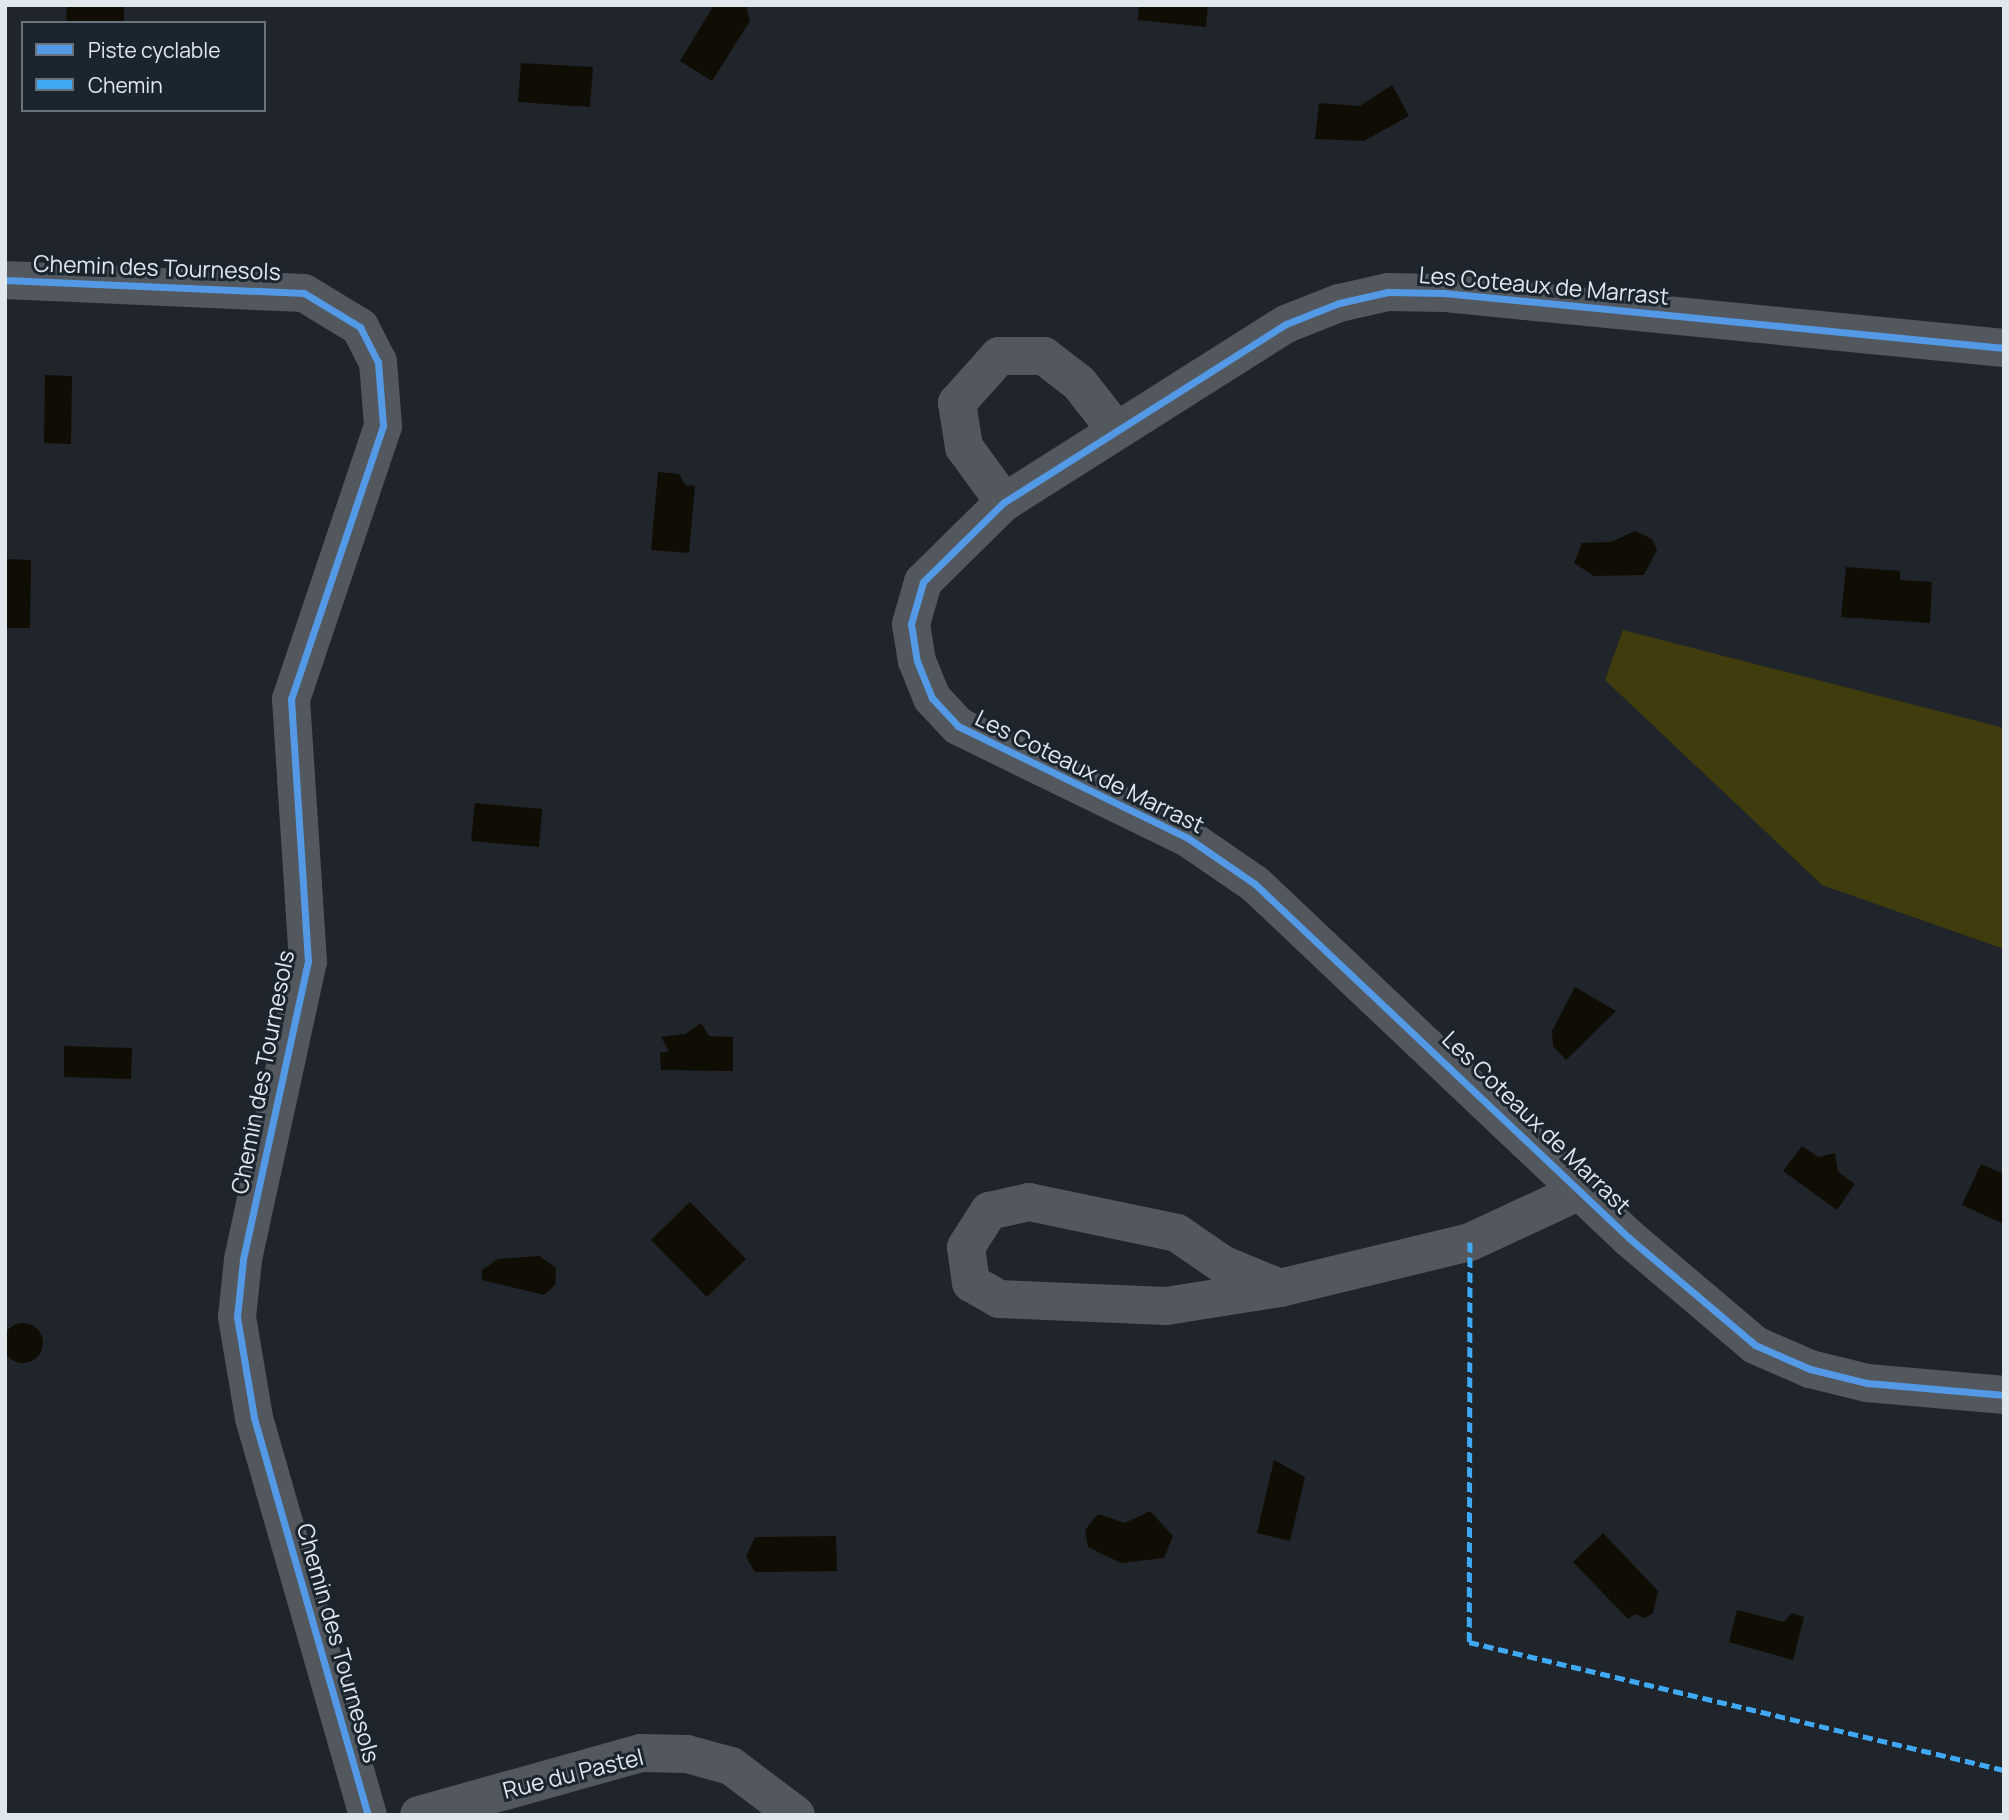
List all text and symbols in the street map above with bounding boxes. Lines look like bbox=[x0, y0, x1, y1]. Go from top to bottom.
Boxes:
legend bbox=[21, 21, 266, 112]
text: Piste cyclable bbox=[88, 36, 220, 64]
text: Chemin bbox=[88, 71, 163, 99]
street label: Chemin des Tournesols bbox=[33, 249, 281, 285]
street label: Les Coteaux de Marrast bbox=[1418, 260, 1670, 310]
street label: Les Coteaux de Marrast bbox=[971, 704, 1209, 838]
street label: Chemin des Tournesols bbox=[225, 948, 299, 1196]
street label: Les Coteaux de Marrast bbox=[1437, 1025, 1637, 1219]
street label: Chemin des Tournesols bbox=[292, 1520, 386, 1766]
street label: Rue du Pastel bbox=[500, 1742, 646, 1804]

